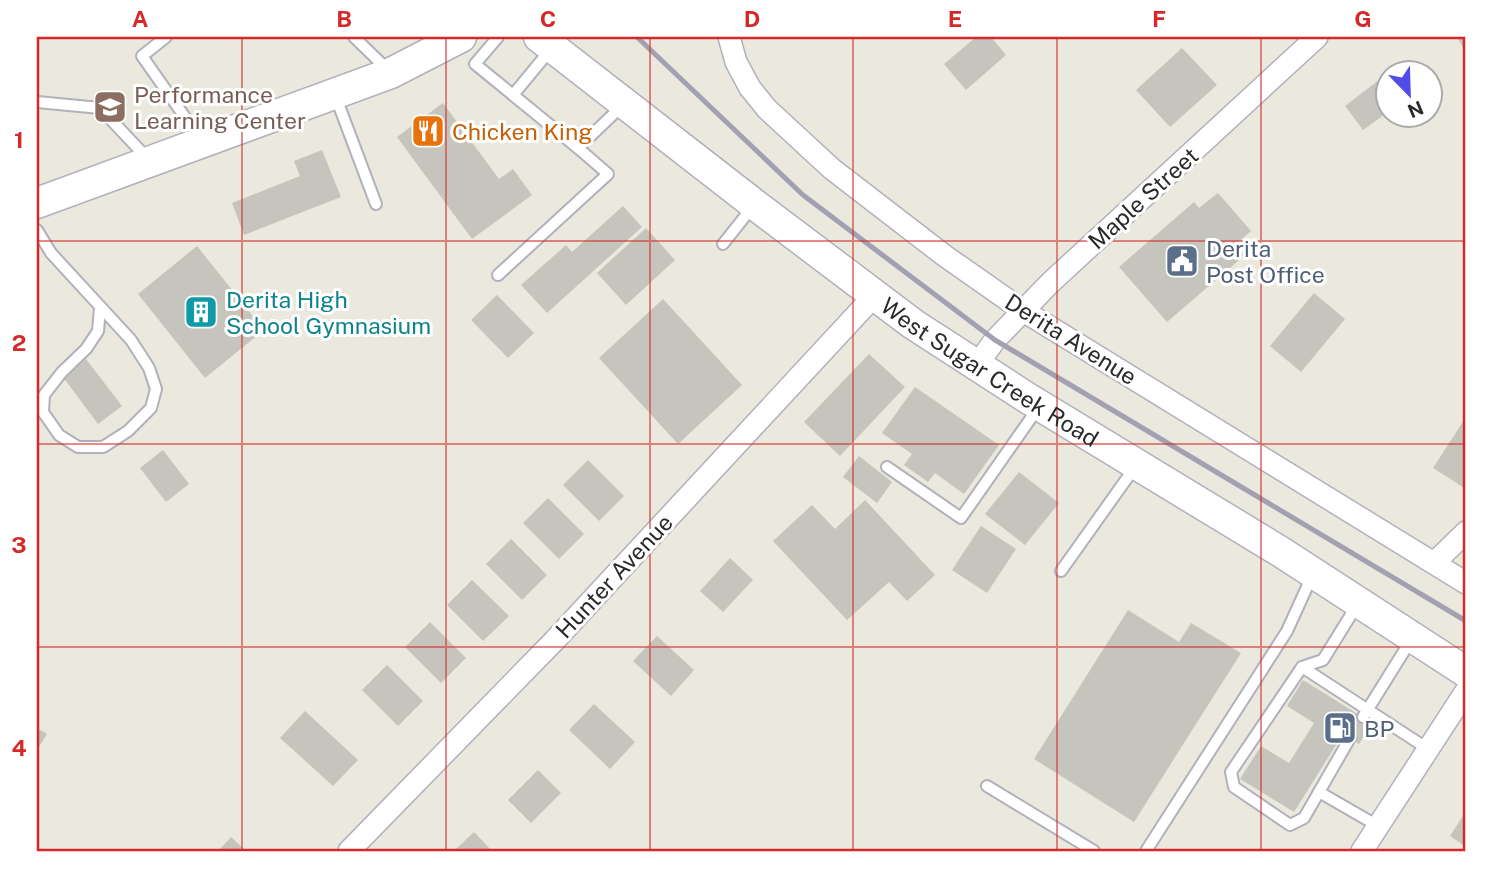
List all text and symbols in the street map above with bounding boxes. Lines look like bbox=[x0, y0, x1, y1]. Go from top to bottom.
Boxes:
text: A bbox=[132, 5, 149, 32]
text: B bbox=[336, 5, 352, 32]
text: C bbox=[540, 5, 556, 32]
text: D bbox=[744, 5, 760, 32]
text: E bbox=[948, 5, 962, 32]
text: F bbox=[1152, 5, 1166, 32]
text: G bbox=[1354, 5, 1372, 32]
north arrow bbox=[1374, 60, 1444, 130]
place label: Performance Learning Center bbox=[134, 81, 306, 134]
school or university icon: Performance Learning Center bbox=[91, 88, 129, 126]
text: N bbox=[1405, 97, 1427, 123]
restaurant icon: Chicken King bbox=[409, 112, 447, 150]
place label: Chicken King bbox=[452, 118, 593, 145]
text: 1 bbox=[14, 126, 24, 153]
street label: Maple Street bbox=[1082, 142, 1204, 254]
place label: Derita Post Office bbox=[1206, 235, 1325, 288]
public building icon: Derita Post Office bbox=[1163, 242, 1201, 280]
place label: Derita High School Gymnasium bbox=[226, 286, 431, 339]
street label: Derita Avenue bbox=[1000, 288, 1142, 390]
street label: West Sugar Creek Road bbox=[876, 291, 1104, 452]
building icon: Derita High School Gymnasium bbox=[182, 293, 220, 331]
text: 2 bbox=[12, 329, 26, 356]
street label: Hunter Avenue bbox=[550, 509, 678, 643]
text: 3 bbox=[11, 531, 27, 558]
fuel station icon: BP bbox=[1321, 709, 1359, 747]
place label: BP bbox=[1364, 715, 1394, 742]
text: 4 bbox=[11, 734, 27, 761]

